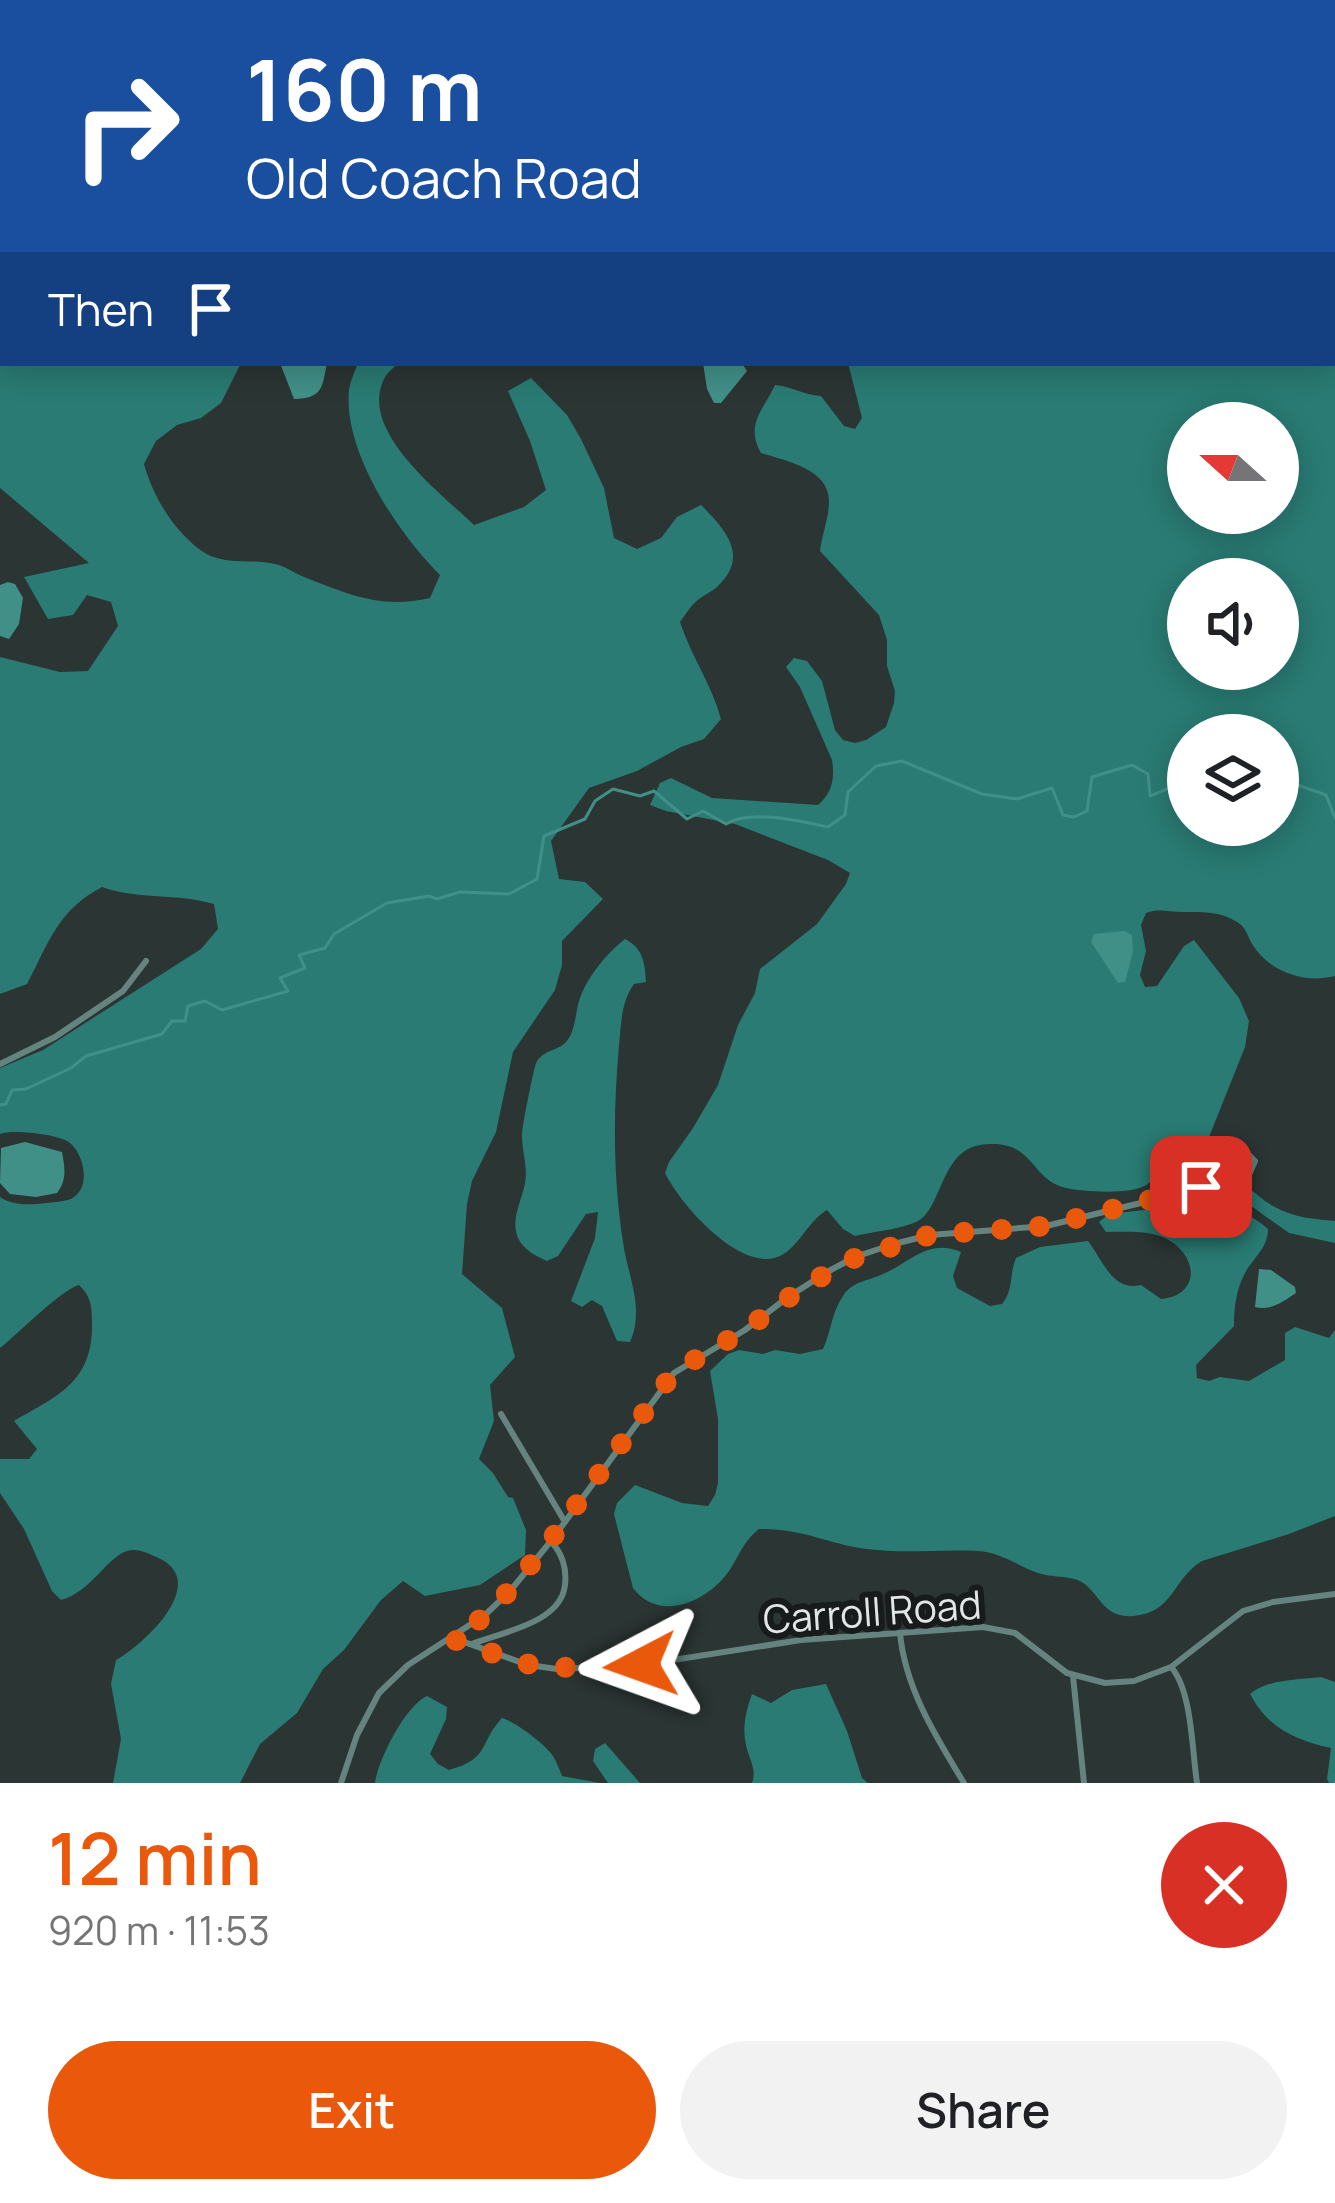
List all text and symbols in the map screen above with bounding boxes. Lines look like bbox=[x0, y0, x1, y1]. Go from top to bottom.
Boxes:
text: 160 m bbox=[246, 31, 483, 146]
icon: right bbox=[48, 48, 204, 204]
text: Old Coach Road bbox=[246, 140, 642, 214]
icon: arrive bbox=[178, 276, 244, 342]
text: Then bbox=[48, 278, 154, 340]
north arrow bbox=[1167, 402, 1299, 534]
map controls bbox=[1167, 402, 1299, 846]
button: sound bbox=[1167, 558, 1299, 690]
button: layers bbox=[1167, 714, 1299, 846]
pin bbox=[1150, 1136, 1252, 1238]
icon: arrive bbox=[1168, 1154, 1234, 1220]
street label: Carroll Road bbox=[761, 1576, 983, 1646]
position arrow bbox=[578, 1602, 704, 1728]
text: 12 min bbox=[48, 1808, 262, 1907]
button: close bbox=[1161, 1822, 1287, 1948]
text: 920 m · 11:53 bbox=[48, 1903, 270, 1957]
button: Exit bbox=[48, 2041, 656, 2179]
button: Share bbox=[680, 2041, 1287, 2179]

